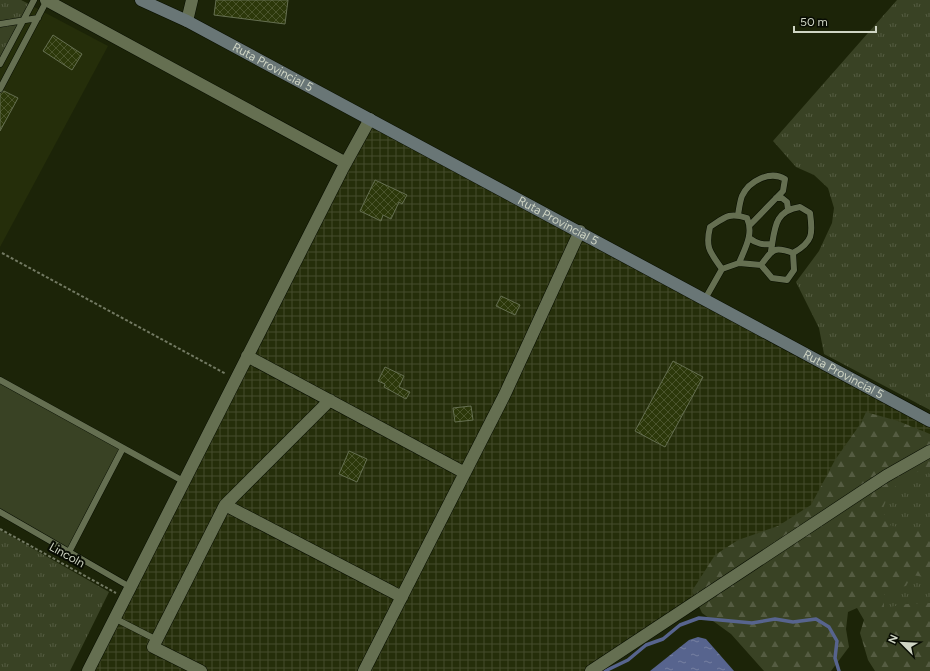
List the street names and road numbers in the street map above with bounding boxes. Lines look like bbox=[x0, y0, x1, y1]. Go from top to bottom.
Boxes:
street label: Ruta Provincial 5 bbox=[230, 40, 316, 95]
street label: Ruta Provincial 5 bbox=[515, 193, 601, 248]
street label: Ruta Provincial 5 bbox=[801, 347, 886, 402]
street label: Lincoln bbox=[47, 540, 87, 571]

